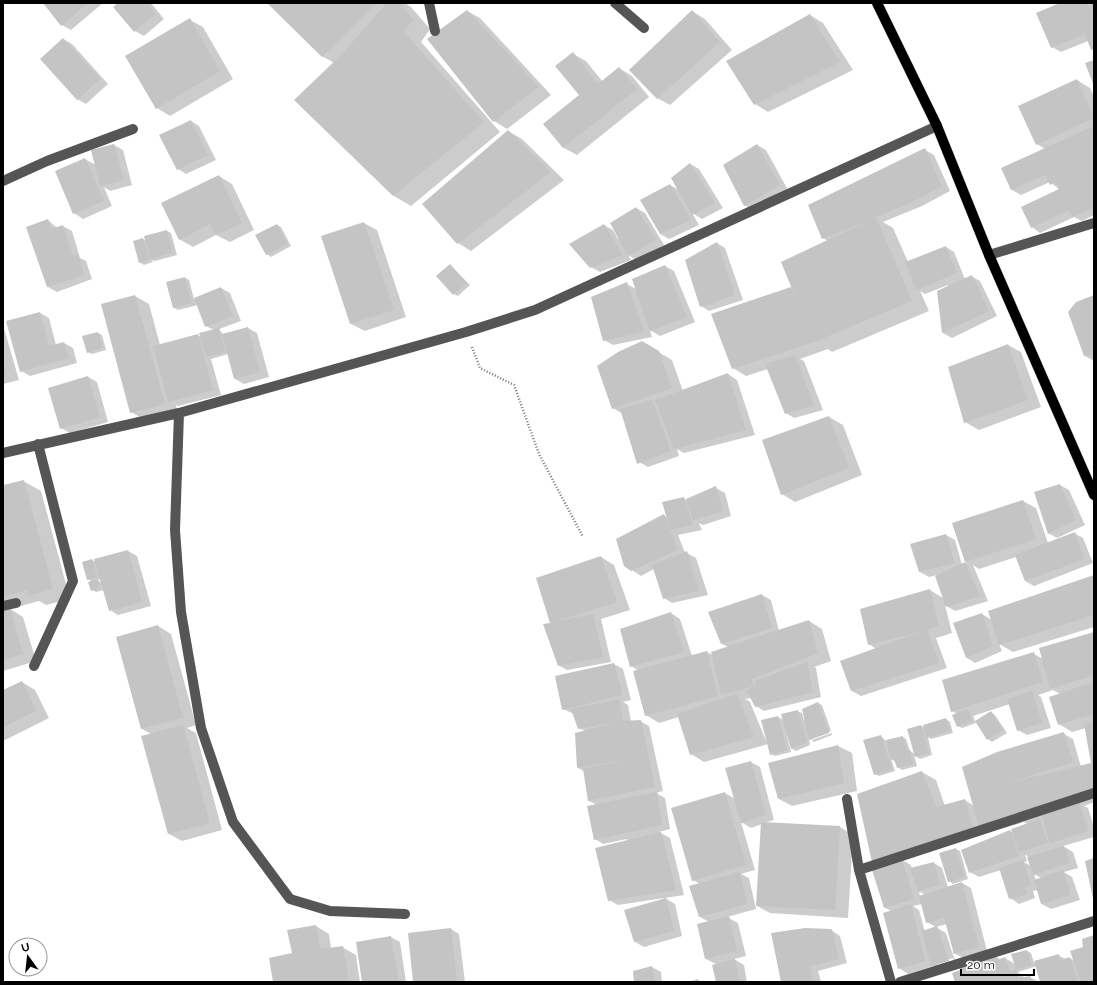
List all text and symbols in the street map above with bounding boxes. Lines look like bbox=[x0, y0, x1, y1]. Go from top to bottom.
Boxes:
north arrow bbox=[8, 937, 48, 977]
text: U bbox=[20, 940, 31, 955]
scale bar bbox=[961, 951, 1034, 977]
text: 20 m bbox=[967, 958, 995, 972]

